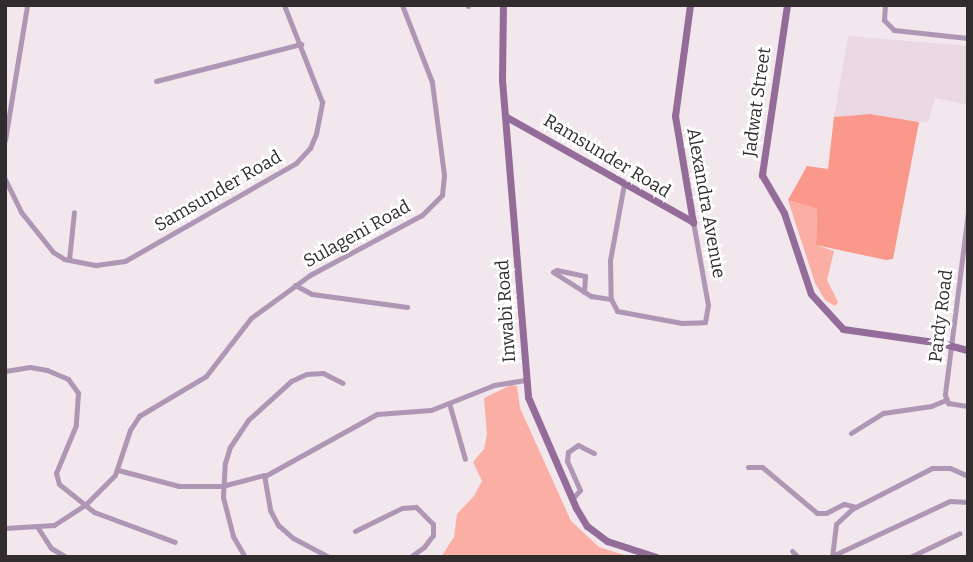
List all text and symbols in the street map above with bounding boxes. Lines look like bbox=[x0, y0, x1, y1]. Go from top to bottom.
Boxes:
street label: Jadwat Street bbox=[739, 46, 775, 158]
street label: Ramsunder Road bbox=[540, 110, 674, 202]
street label: Alexandra Avenue bbox=[682, 126, 730, 280]
street label: Samsunder Road bbox=[151, 146, 285, 236]
street label: Sulageni Road bbox=[300, 196, 414, 272]
street label: Inwabi Road bbox=[492, 259, 520, 363]
street label: Pardy Road bbox=[925, 268, 957, 364]

